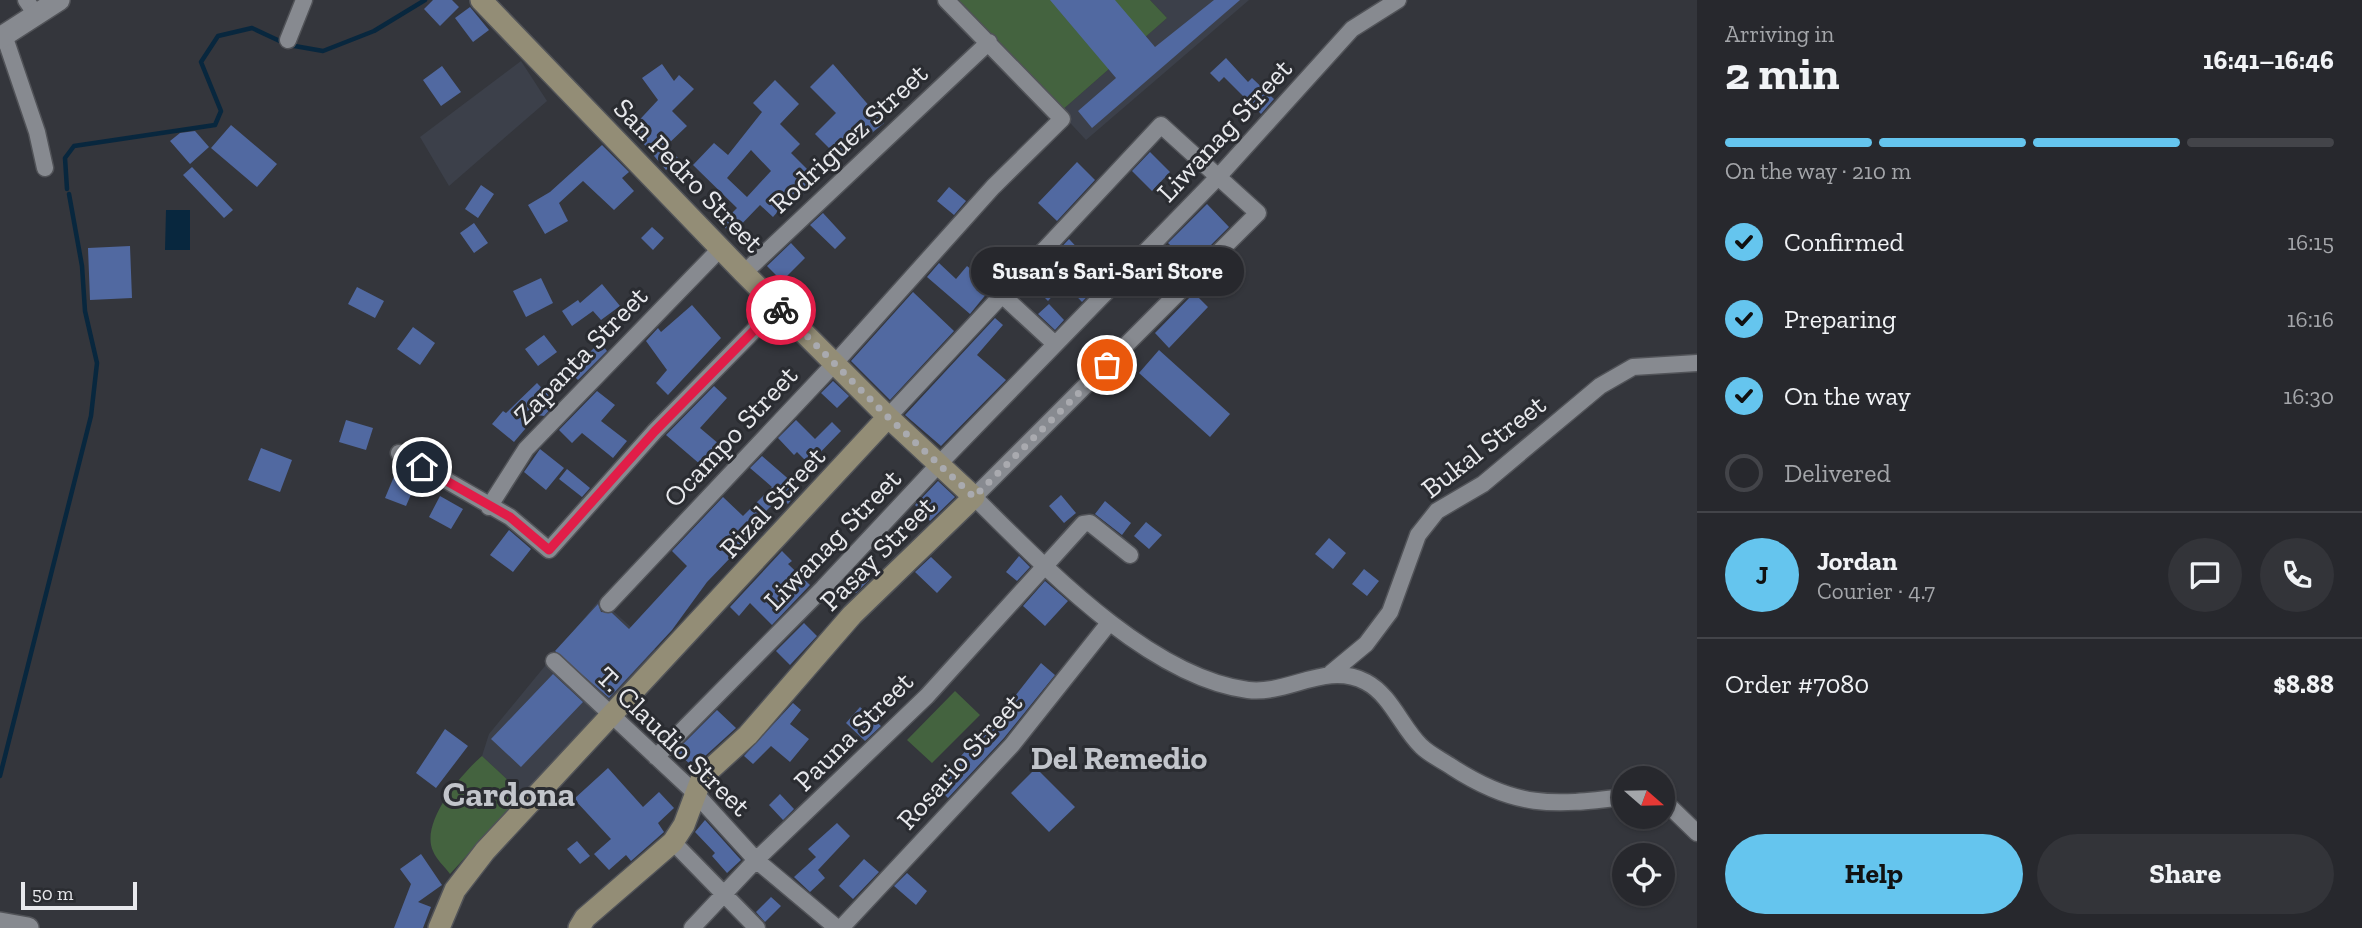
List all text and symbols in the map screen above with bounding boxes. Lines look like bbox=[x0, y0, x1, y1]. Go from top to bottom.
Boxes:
text: Arriving in bbox=[1725, 20, 1834, 48]
text: 16:41–16:46 bbox=[2203, 44, 2334, 76]
text: 2 min bbox=[1725, 46, 1840, 101]
street label: Liwanag Street bbox=[1150, 52, 1299, 208]
street label: Rodriguez Street bbox=[763, 56, 934, 220]
street label: San Pedro Street bbox=[607, 92, 771, 260]
text: On the way · 210 m bbox=[1725, 157, 1911, 185]
icon: check bbox=[1725, 223, 1763, 261]
text: Confirmed bbox=[1784, 226, 1904, 258]
text: 16:15 bbox=[2287, 228, 2334, 256]
callout: Susan’s Sari-Sari Store bbox=[970, 246, 1244, 295]
text: Susan’s Sari-Sari Store bbox=[992, 257, 1223, 285]
courier bbox=[746, 275, 816, 345]
street label: Zapanta Street bbox=[506, 279, 655, 431]
icon: bike bbox=[762, 291, 800, 329]
icon: check bbox=[1725, 300, 1763, 338]
text: Preparing bbox=[1784, 303, 1896, 335]
text: 16:16 bbox=[2287, 305, 2334, 333]
pin bbox=[1077, 335, 1137, 395]
icon: bag bbox=[1088, 346, 1126, 384]
street label: Ocampo Street bbox=[657, 358, 805, 514]
icon: check bbox=[1725, 377, 1763, 415]
text: On the way bbox=[1784, 380, 1911, 412]
text: 16:30 bbox=[2283, 382, 2334, 410]
street label: Bukal Street bbox=[1415, 387, 1552, 505]
pin bbox=[392, 437, 452, 497]
street label: Rizal Street bbox=[713, 440, 832, 565]
icon: home bbox=[403, 448, 441, 486]
text: Delivered bbox=[1784, 457, 1891, 489]
street label: Liwanag Street bbox=[757, 462, 908, 617]
street label: Pasay Street bbox=[813, 489, 942, 617]
button: chat bbox=[2168, 538, 2242, 612]
button: phone bbox=[2260, 538, 2334, 612]
text: Jordan bbox=[1817, 545, 1897, 577]
text: J bbox=[1756, 559, 1768, 591]
text: Courier · 4.7 bbox=[1817, 577, 1935, 605]
street label: T. Claudio Street bbox=[590, 660, 758, 823]
street label: Pauna Street bbox=[787, 665, 920, 798]
text: Order #7080 bbox=[1725, 668, 1869, 700]
text: $8.88 bbox=[2273, 668, 2334, 700]
street label: Rosario Street bbox=[890, 686, 1029, 836]
district label: Del Remedio bbox=[1031, 739, 1208, 777]
north arrow bbox=[1612, 766, 1675, 830]
map controls bbox=[1612, 766, 1675, 906]
district label: Cardona bbox=[443, 773, 575, 815]
button: Help bbox=[1725, 834, 2023, 914]
button: Share bbox=[2037, 834, 2334, 914]
button: locate bbox=[1612, 843, 1675, 906]
scale bar bbox=[21, 879, 136, 911]
text: 50 m bbox=[32, 882, 73, 905]

